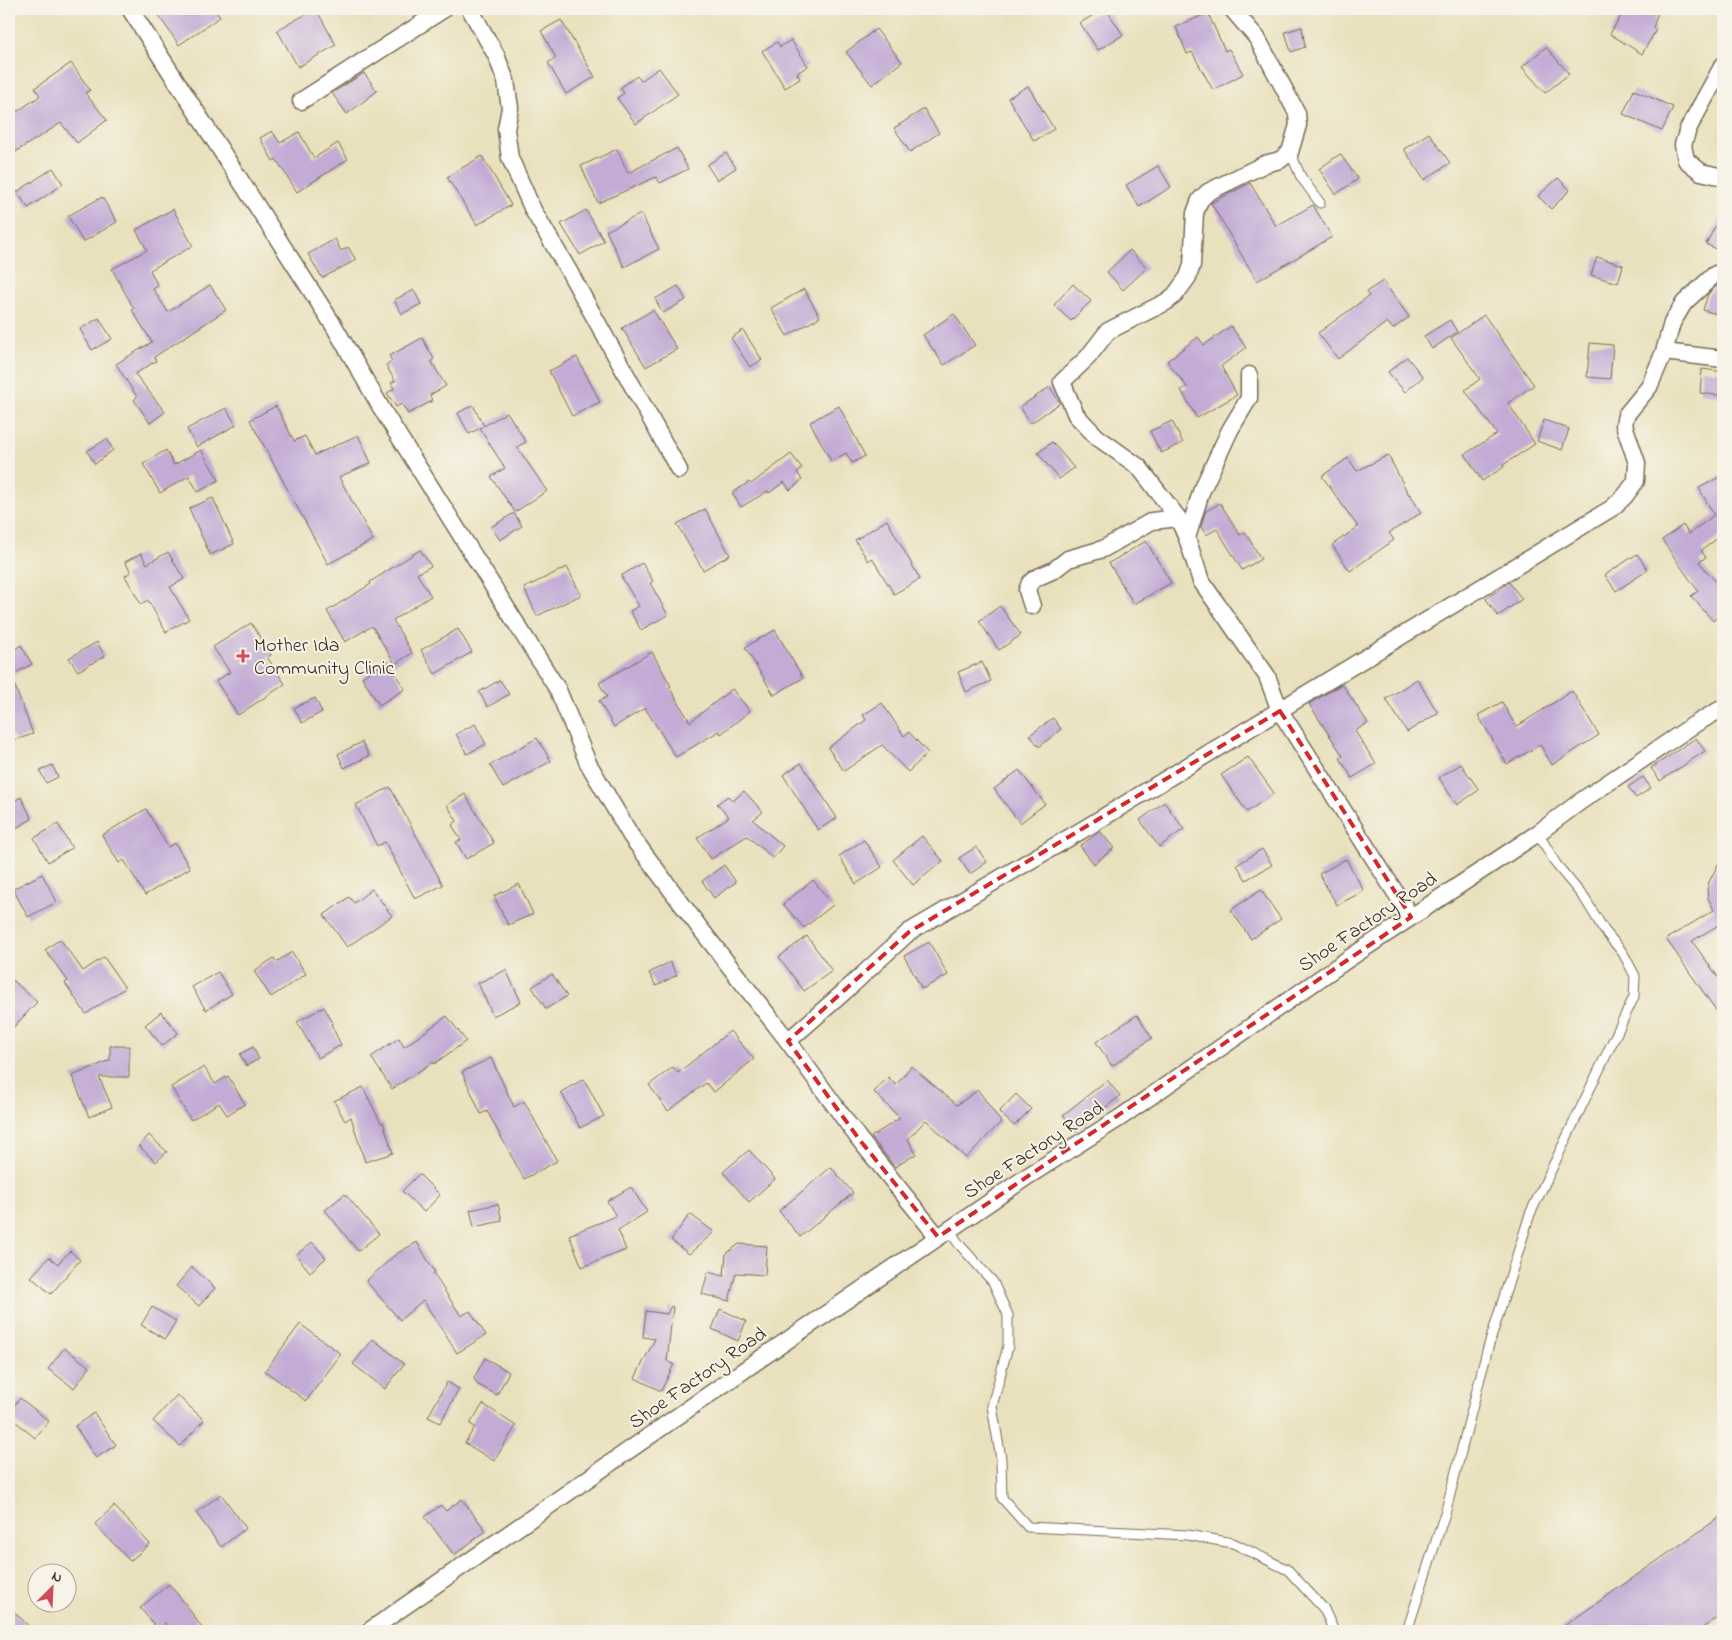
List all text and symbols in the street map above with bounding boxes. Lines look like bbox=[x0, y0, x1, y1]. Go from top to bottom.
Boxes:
place label: Mother Ida Community Clinic bbox=[254, 632, 394, 684]
marker: Mother Ida Community Clinic bbox=[236, 649, 250, 663]
street label: Shoe Factory Road bbox=[1293, 866, 1444, 980]
street label: Shoe Factory Road bbox=[958, 1095, 1110, 1207]
street label: Shoe Factory Road bbox=[624, 1321, 773, 1437]
north arrow bbox=[28, 1562, 78, 1612]
text: N bbox=[48, 1566, 65, 1589]

